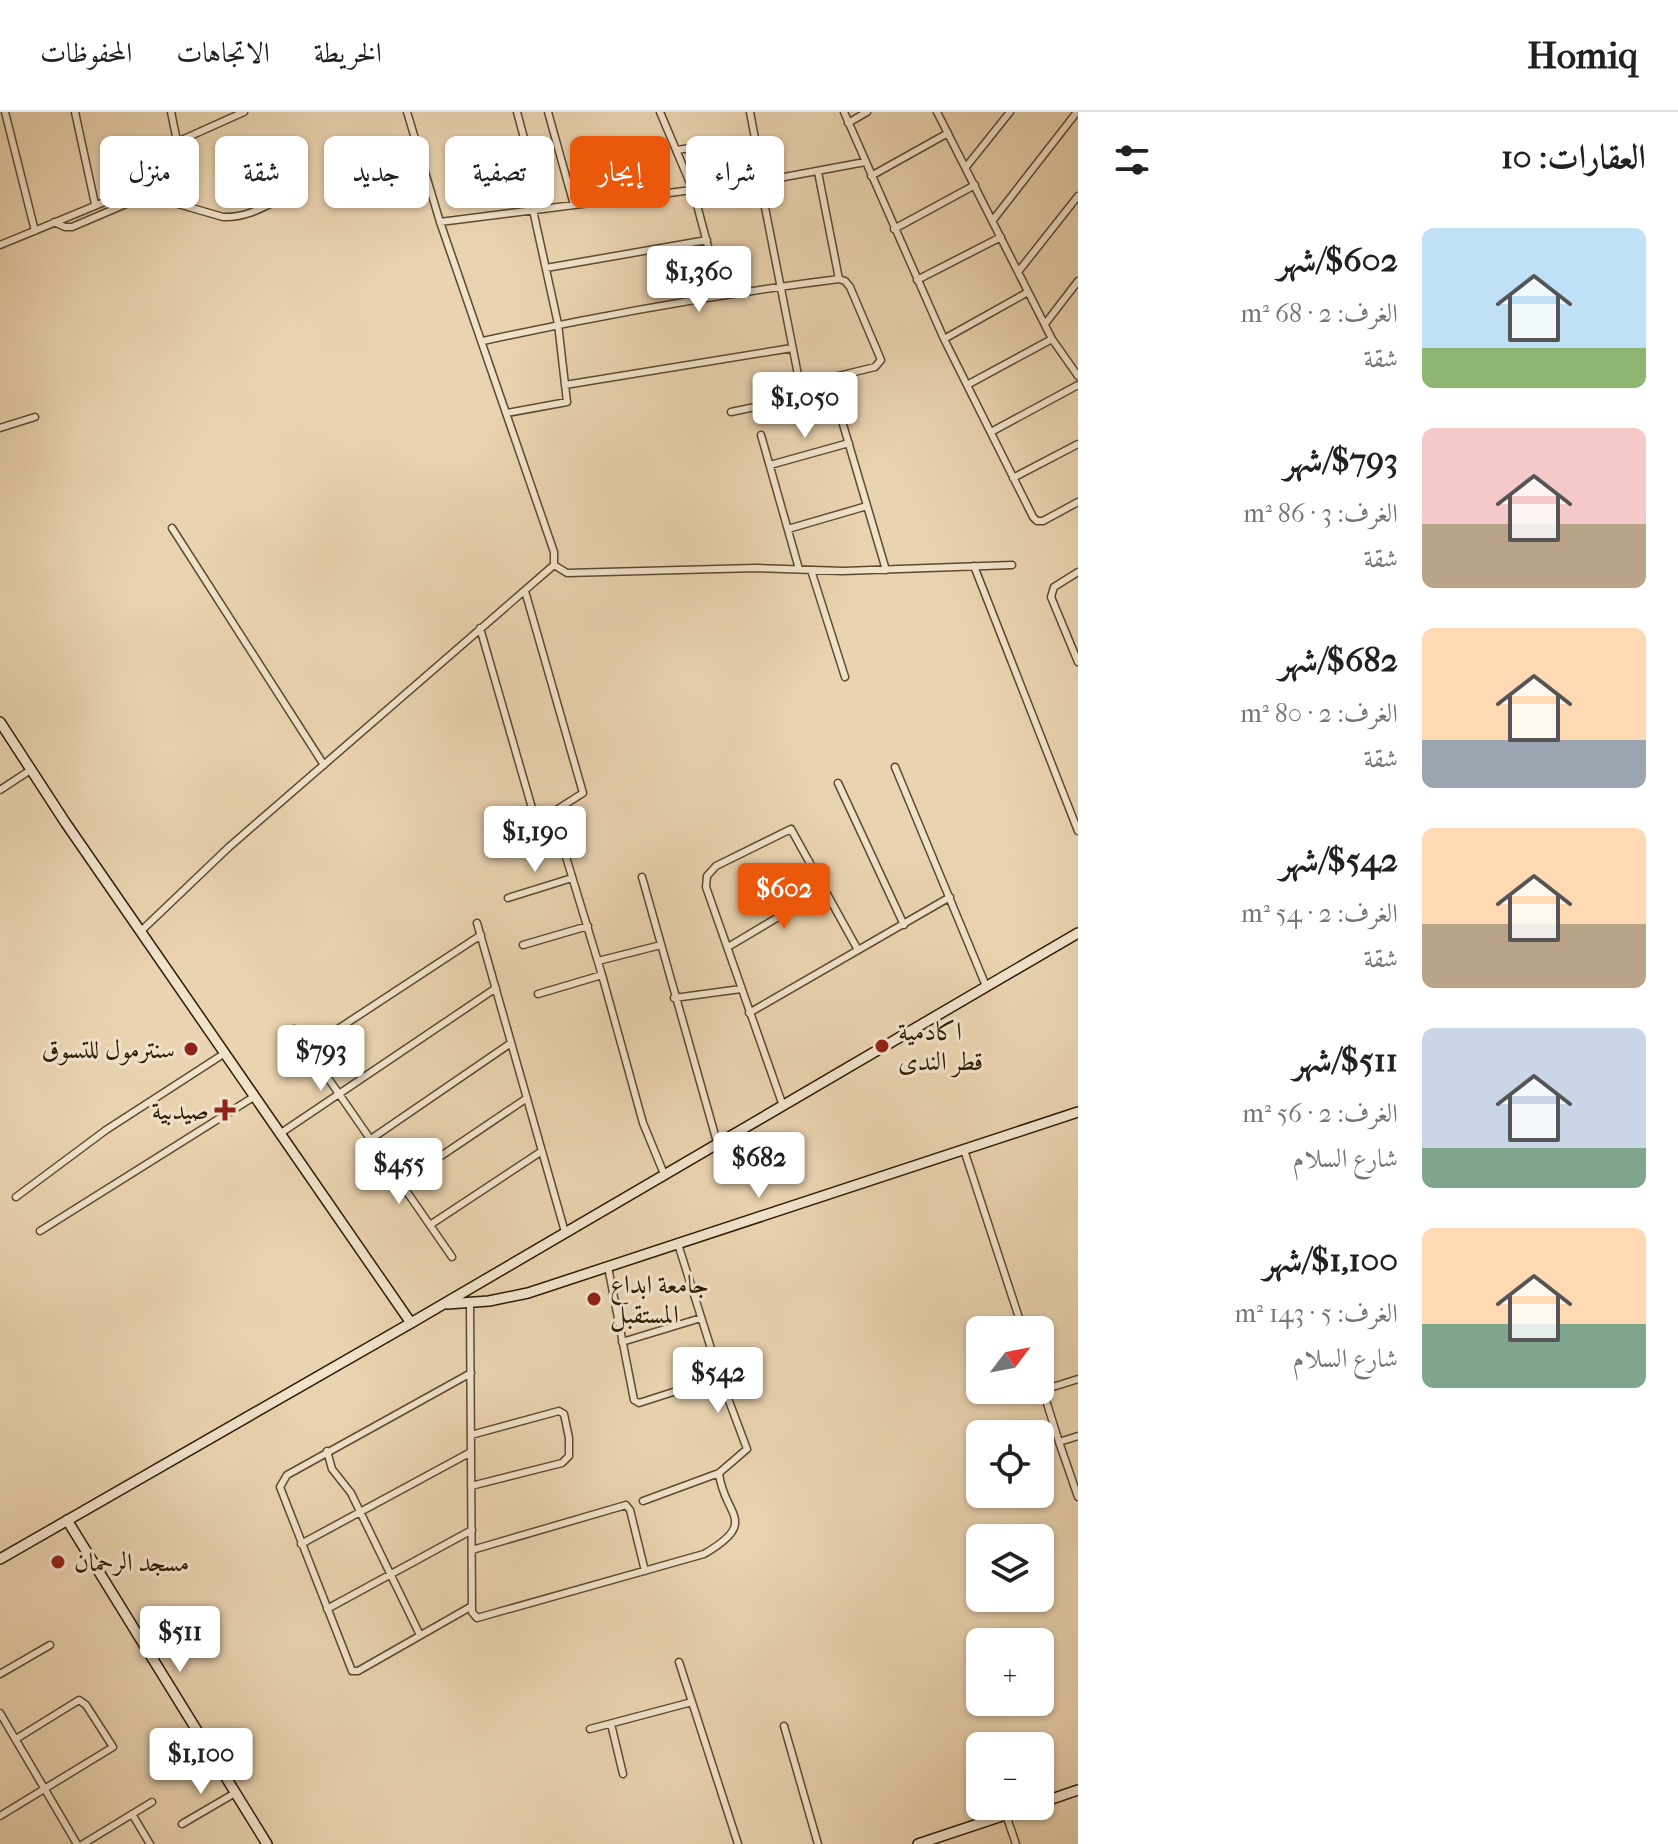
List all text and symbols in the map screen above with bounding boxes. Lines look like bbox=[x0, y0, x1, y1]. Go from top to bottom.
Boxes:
text: Homiq bbox=[1527, 33, 1638, 78]
text: المحفوظات bbox=[40, 36, 132, 69]
text: الاتجاهات bbox=[176, 36, 270, 69]
text: الخريطة bbox=[314, 36, 382, 69]
chip: منزل bbox=[100, 136, 199, 208]
chip: شقة bbox=[215, 136, 308, 208]
chip: جديد bbox=[324, 136, 429, 208]
chip: تصفية bbox=[445, 136, 554, 208]
chip: إيجار bbox=[570, 136, 670, 208]
chip: شراء bbox=[686, 136, 784, 208]
text: العقارات: 10 bbox=[1501, 137, 1646, 177]
icon: filters bbox=[1110, 138, 1154, 182]
text: $602/شهر bbox=[1277, 240, 1398, 280]
pin: $1,360 bbox=[634, 246, 764, 314]
text: $1,360 bbox=[665, 256, 733, 287]
icon: home bbox=[1486, 260, 1582, 356]
text: الغرف: 2 · 68 m² bbox=[1240, 298, 1398, 329]
text: شقة bbox=[1364, 343, 1398, 374]
pin: $1,050 bbox=[740, 372, 870, 440]
text: $1,050 bbox=[771, 382, 839, 413]
text: $793/شهر bbox=[1284, 440, 1398, 480]
icon: home bbox=[1486, 460, 1582, 556]
text: الغرف: 3 · 86 m² bbox=[1243, 498, 1398, 529]
text: شقة bbox=[1364, 543, 1398, 574]
text: $682/شهر bbox=[1279, 640, 1398, 680]
icon: home bbox=[1486, 660, 1582, 756]
text: الغرف: 2 · 80 m² bbox=[1240, 698, 1398, 729]
text: شقة bbox=[1364, 743, 1398, 774]
pin: $1,190 bbox=[470, 806, 600, 874]
text: $1,190 bbox=[502, 816, 568, 847]
text: $542/شهر bbox=[1280, 840, 1398, 880]
icon: home bbox=[1486, 860, 1582, 956]
pin: $602 bbox=[737, 863, 831, 931]
text: $602 bbox=[756, 873, 812, 904]
text: الغرف: 2 · 54 m² bbox=[1241, 898, 1398, 929]
text: شقة bbox=[1364, 943, 1398, 974]
place label: اكادمية قطر الندى bbox=[898, 1016, 983, 1078]
pin: $793 bbox=[274, 1025, 368, 1093]
place label: سنترمول للتسوق bbox=[41, 1034, 175, 1066]
text: $793 bbox=[295, 1035, 347, 1066]
marker: اكادمية قطر الندى bbox=[873, 1037, 891, 1055]
marker: سنترمول للتسوق bbox=[182, 1040, 200, 1058]
text: $511/شهر bbox=[1293, 1040, 1398, 1080]
icon: home bbox=[1486, 1060, 1582, 1156]
place label: صيدبية bbox=[152, 1095, 209, 1126]
text: الغرف: 2 · 56 m² bbox=[1242, 1098, 1398, 1129]
marker: صيدبية bbox=[216, 1101, 234, 1119]
pin: $682 bbox=[712, 1132, 806, 1200]
pin: $455 bbox=[352, 1138, 446, 1206]
text: $682 bbox=[732, 1142, 786, 1173]
text: شارع السلام bbox=[1293, 1143, 1398, 1174]
text: $455 bbox=[373, 1148, 425, 1179]
text: $1,100/شهر bbox=[1263, 1240, 1398, 1280]
icon: home bbox=[1486, 1260, 1582, 1356]
place label: جامعة ابداع المستقبل bbox=[610, 1269, 709, 1332]
marker: جامعة ابداع المستقبل bbox=[585, 1290, 603, 1308]
text: الغرف: 5 · 143 m² bbox=[1234, 1298, 1398, 1329]
north arrow bbox=[966, 1316, 1054, 1404]
map controls bbox=[966, 1316, 1054, 1820]
text: شارع السلام bbox=[1293, 1343, 1398, 1374]
pin: $542 bbox=[671, 1347, 765, 1415]
text: $542 bbox=[691, 1357, 745, 1388]
button: locate bbox=[966, 1420, 1054, 1508]
button: layers bbox=[966, 1524, 1054, 1612]
place label: مسجد الرحمان bbox=[74, 1547, 189, 1578]
marker: مسجد الرحمان bbox=[49, 1553, 67, 1571]
pin: $511 bbox=[133, 1606, 227, 1674]
text: $511 bbox=[158, 1616, 202, 1647]
button: + bbox=[966, 1628, 1054, 1716]
pin: $1,100 bbox=[136, 1728, 266, 1796]
button: − bbox=[966, 1732, 1054, 1820]
text: $1,100 bbox=[168, 1738, 234, 1769]

